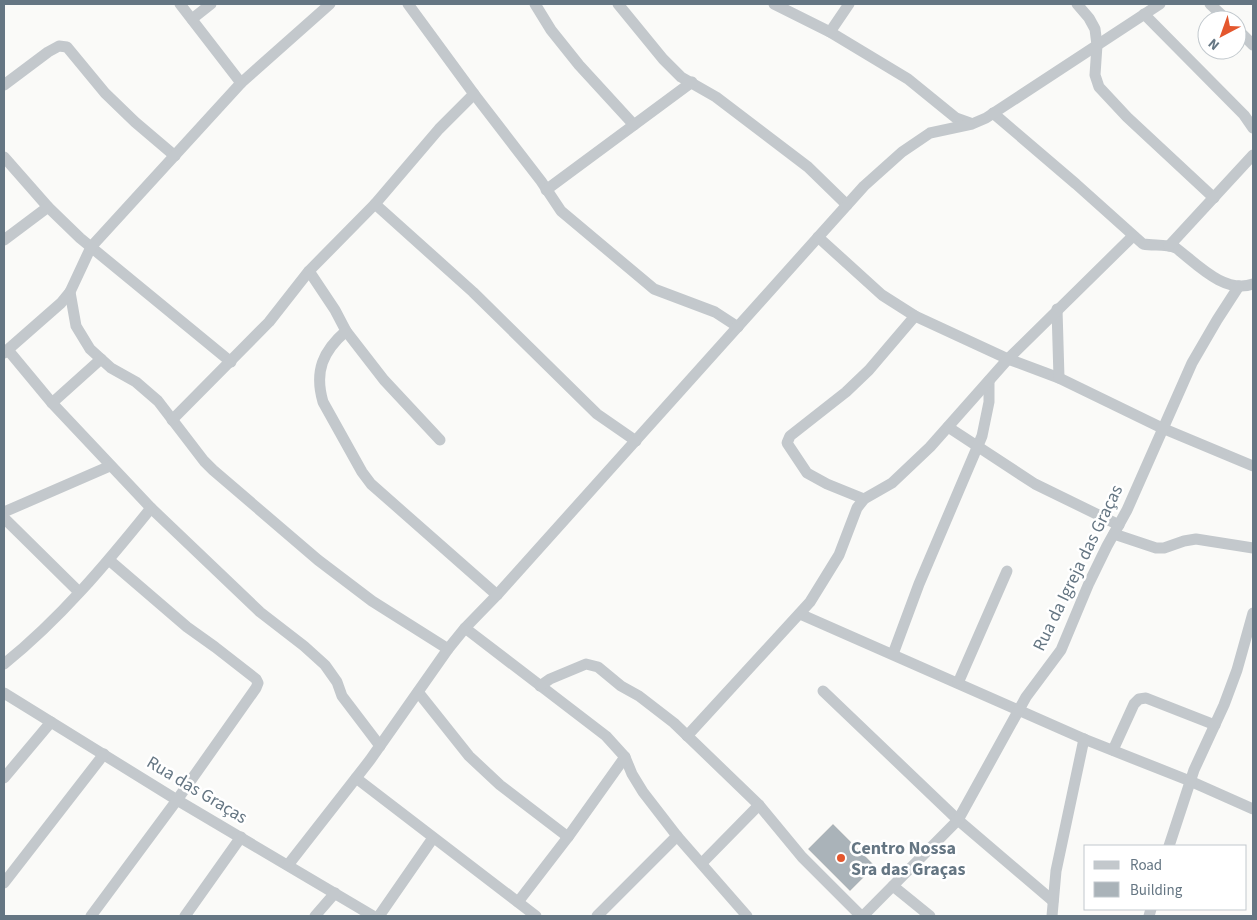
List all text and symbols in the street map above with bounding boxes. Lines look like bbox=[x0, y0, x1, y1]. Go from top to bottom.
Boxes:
north arrow bbox=[1197, 10, 1247, 60]
text: N bbox=[1204, 33, 1224, 55]
street label: Rua da Igreja das Graças bbox=[1027, 481, 1129, 655]
street label: Rua das Graças bbox=[142, 750, 252, 830]
place label: Centro Nossa Sra das Graças bbox=[851, 836, 965, 882]
legend bbox=[1084, 845, 1247, 910]
marker: Centro Nossa Sra das Graças bbox=[835, 852, 847, 864]
text: Road bbox=[1130, 855, 1162, 876]
text: Building bbox=[1130, 880, 1183, 901]

